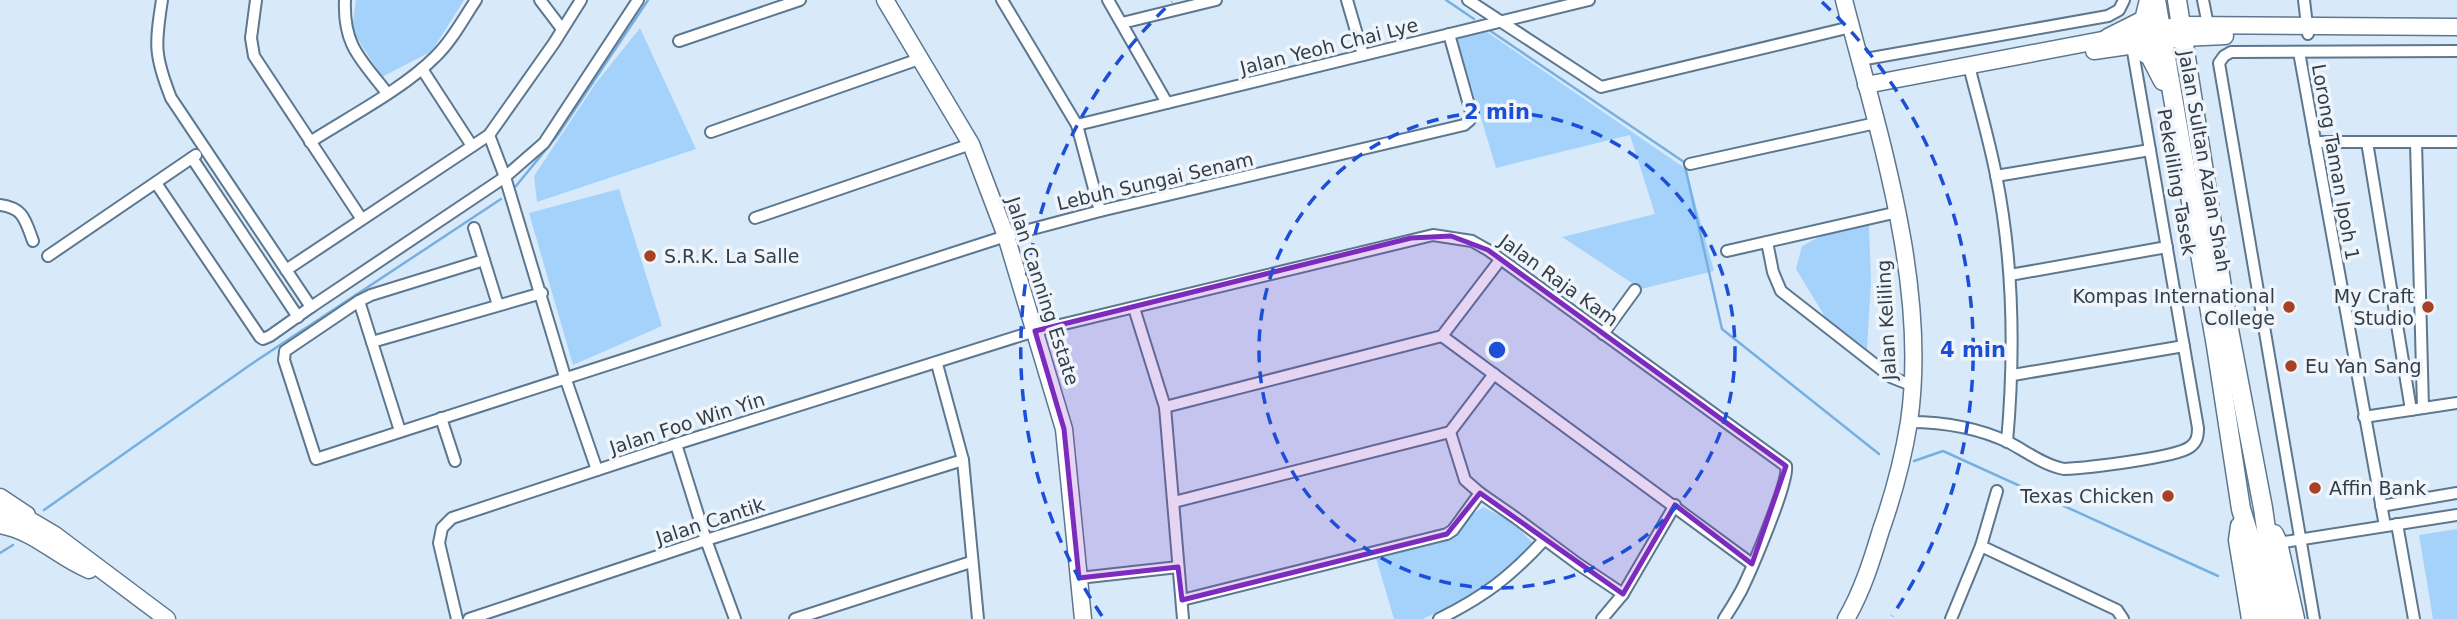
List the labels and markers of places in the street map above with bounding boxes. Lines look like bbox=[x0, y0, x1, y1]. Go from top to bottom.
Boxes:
place label: S.R.K. La Salle bbox=[664, 245, 799, 267]
marker: S.R.K. La Salle bbox=[642, 248, 658, 264]
place label: Kompas International College bbox=[2072, 285, 2275, 329]
place label: My Craft Studio bbox=[2334, 285, 2414, 329]
marker: Kompas International College bbox=[2281, 299, 2297, 315]
marker: My Craft Studio bbox=[2420, 299, 2436, 315]
centre of rings bbox=[1485, 338, 1509, 362]
place label: Eu Yan Sang bbox=[2305, 355, 2422, 377]
marker: Eu Yan Sang bbox=[2283, 358, 2299, 374]
place label: Affin Bank bbox=[2329, 477, 2426, 499]
marker: Affin Bank bbox=[2307, 480, 2323, 496]
place label: Texas Chicken bbox=[2019, 485, 2154, 507]
marker: Texas Chicken bbox=[2160, 488, 2176, 504]

